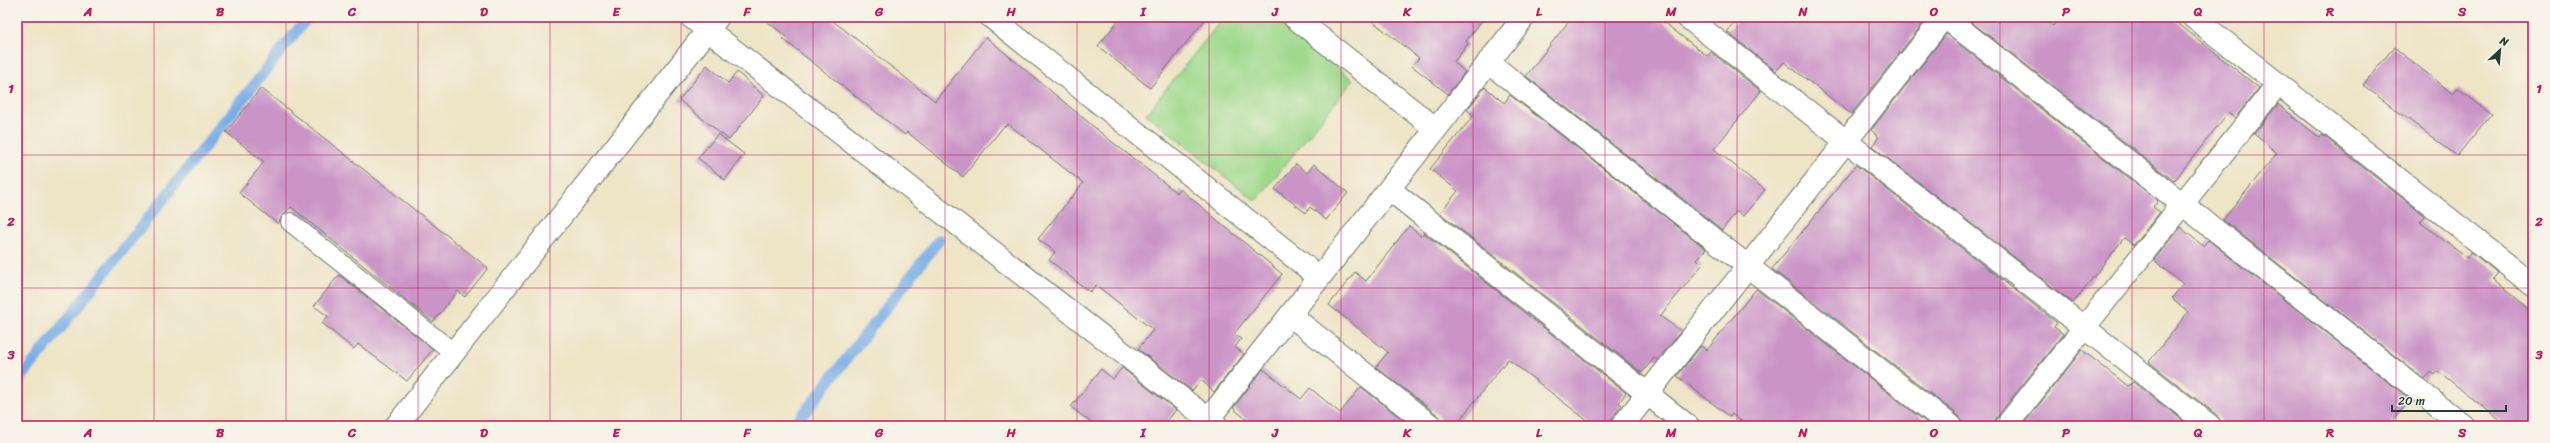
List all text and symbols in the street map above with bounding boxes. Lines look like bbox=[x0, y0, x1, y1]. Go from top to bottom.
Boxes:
text: A bbox=[83, 0, 92, 23]
text: B bbox=[216, 0, 225, 23]
text: C bbox=[347, 0, 357, 23]
text: D bbox=[480, 0, 488, 23]
text: E bbox=[612, 0, 621, 23]
text: F bbox=[742, 0, 751, 23]
text: G bbox=[874, 0, 884, 23]
text: H bbox=[1005, 0, 1016, 23]
text: I bbox=[1139, 0, 1147, 23]
text: J bbox=[1271, 0, 1279, 23]
text: K bbox=[1402, 0, 1412, 23]
text: L bbox=[1536, 0, 1543, 23]
text: M bbox=[1665, 0, 1677, 23]
text: N bbox=[1797, 0, 1808, 23]
text: O bbox=[1929, 0, 1939, 23]
text: P bbox=[2062, 0, 2070, 23]
text: Q bbox=[2193, 0, 2203, 23]
text: R bbox=[2325, 0, 2334, 23]
text: S bbox=[2457, 0, 2467, 23]
north arrow bbox=[2480, 30, 2520, 70]
text: N bbox=[2496, 31, 2512, 52]
text: 1 bbox=[8, 77, 14, 100]
text: 1 bbox=[2536, 77, 2542, 100]
text: 2 bbox=[6, 210, 15, 233]
text: 2 bbox=[2534, 210, 2543, 233]
text: 3 bbox=[6, 343, 15, 366]
text: 3 bbox=[2534, 343, 2543, 366]
scale bar bbox=[2392, 387, 2506, 413]
text: 20 m bbox=[2398, 390, 2425, 412]
text: A bbox=[83, 421, 92, 443]
text: B bbox=[216, 421, 225, 443]
text: C bbox=[347, 421, 357, 443]
text: D bbox=[480, 421, 488, 443]
text: E bbox=[612, 421, 621, 443]
text: F bbox=[742, 421, 751, 443]
text: G bbox=[874, 421, 884, 443]
text: H bbox=[1005, 421, 1016, 443]
text: I bbox=[1139, 421, 1147, 443]
text: J bbox=[1271, 421, 1279, 443]
text: K bbox=[1402, 421, 1412, 443]
text: L bbox=[1536, 421, 1543, 443]
text: M bbox=[1665, 421, 1677, 443]
text: N bbox=[1797, 421, 1808, 443]
text: O bbox=[1929, 421, 1939, 443]
text: P bbox=[2062, 421, 2070, 443]
text: Q bbox=[2193, 421, 2203, 443]
text: R bbox=[2325, 421, 2334, 443]
text: S bbox=[2457, 421, 2467, 443]

